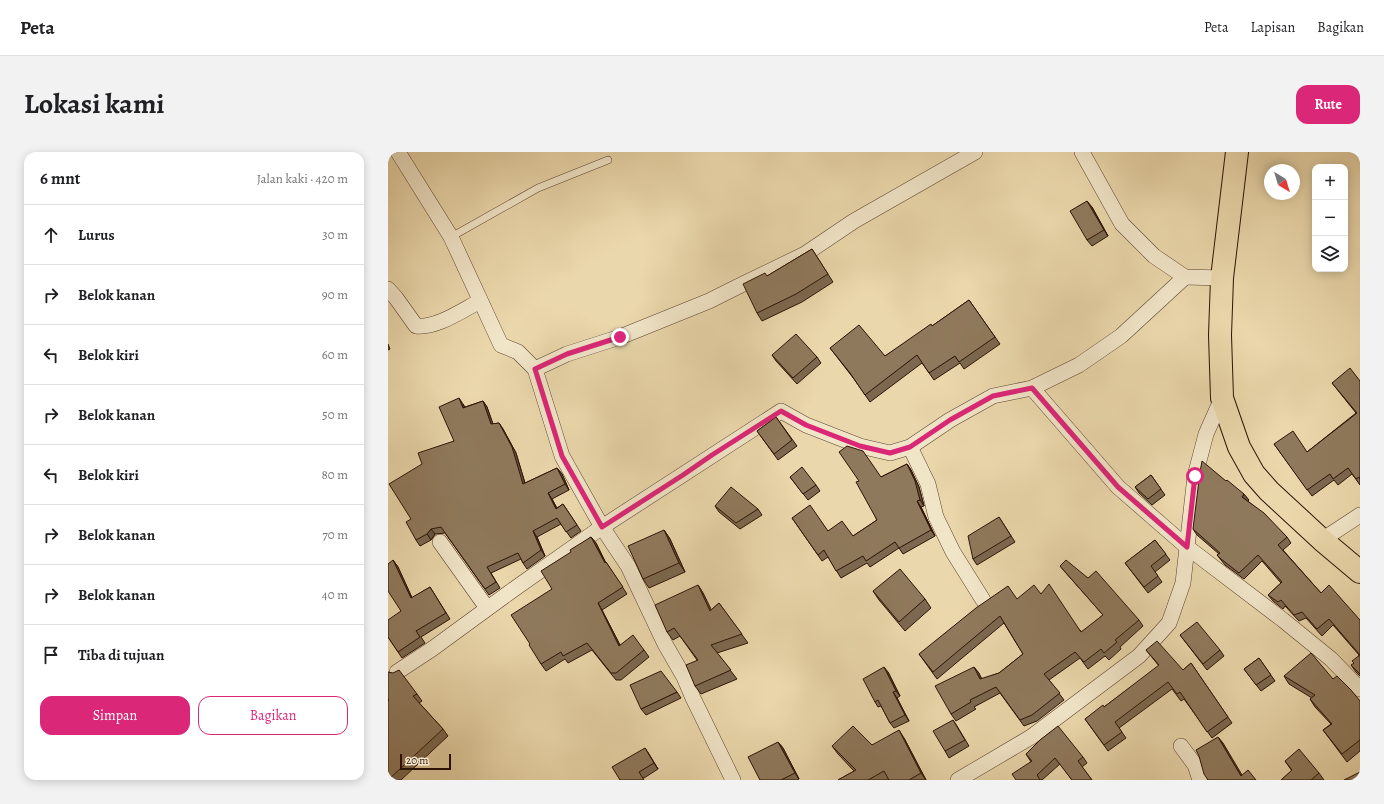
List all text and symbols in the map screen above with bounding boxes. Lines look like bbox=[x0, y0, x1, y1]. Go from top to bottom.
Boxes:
text: Peta bbox=[20, 15, 55, 41]
text: Peta bbox=[1204, 18, 1228, 37]
text: Lapisan bbox=[1250, 18, 1295, 37]
text: Bagikan bbox=[1317, 18, 1364, 37]
text: Lokasi kami bbox=[24, 85, 165, 123]
button: Rute bbox=[1296, 85, 1360, 124]
north arrow bbox=[1264, 164, 1300, 200]
map controls bbox=[1312, 164, 1348, 272]
button: + bbox=[1312, 164, 1348, 200]
text: 6 mnt bbox=[40, 167, 80, 190]
text: Jalan kaki · 420 m bbox=[257, 170, 348, 187]
button: − bbox=[1312, 200, 1348, 236]
icon: ahead bbox=[40, 224, 62, 246]
text: Lurus bbox=[78, 225, 115, 245]
text: 30 m bbox=[322, 226, 348, 243]
button: layers bbox=[1312, 236, 1348, 272]
icon: right bbox=[40, 284, 62, 306]
text: Belok kanan bbox=[78, 285, 155, 305]
text: 90 m bbox=[322, 286, 348, 303]
route end bbox=[611, 328, 629, 346]
icon: left bbox=[40, 344, 62, 366]
text: Belok kiri bbox=[78, 345, 139, 365]
text: 60 m bbox=[322, 346, 348, 363]
icon: right bbox=[40, 404, 62, 426]
text: Belok kanan bbox=[78, 405, 155, 425]
text: 50 m bbox=[322, 406, 348, 423]
icon: left bbox=[40, 464, 62, 486]
text: Belok kiri bbox=[78, 465, 139, 485]
text: 80 m bbox=[321, 466, 348, 483]
route start bbox=[1186, 467, 1204, 485]
icon: right bbox=[40, 524, 62, 546]
text: Belok kanan bbox=[78, 525, 155, 545]
text: 70 m bbox=[322, 526, 348, 543]
icon: right bbox=[40, 584, 62, 606]
text: Belok kanan bbox=[78, 585, 155, 605]
text: 40 m bbox=[322, 586, 348, 603]
icon: arrive bbox=[40, 644, 62, 666]
text: Tiba di tujuan bbox=[78, 645, 164, 665]
button: Simpan bbox=[40, 696, 190, 735]
button: Bagikan bbox=[198, 696, 348, 735]
scale bar bbox=[400, 752, 451, 771]
text: 20 m bbox=[406, 753, 428, 768]

